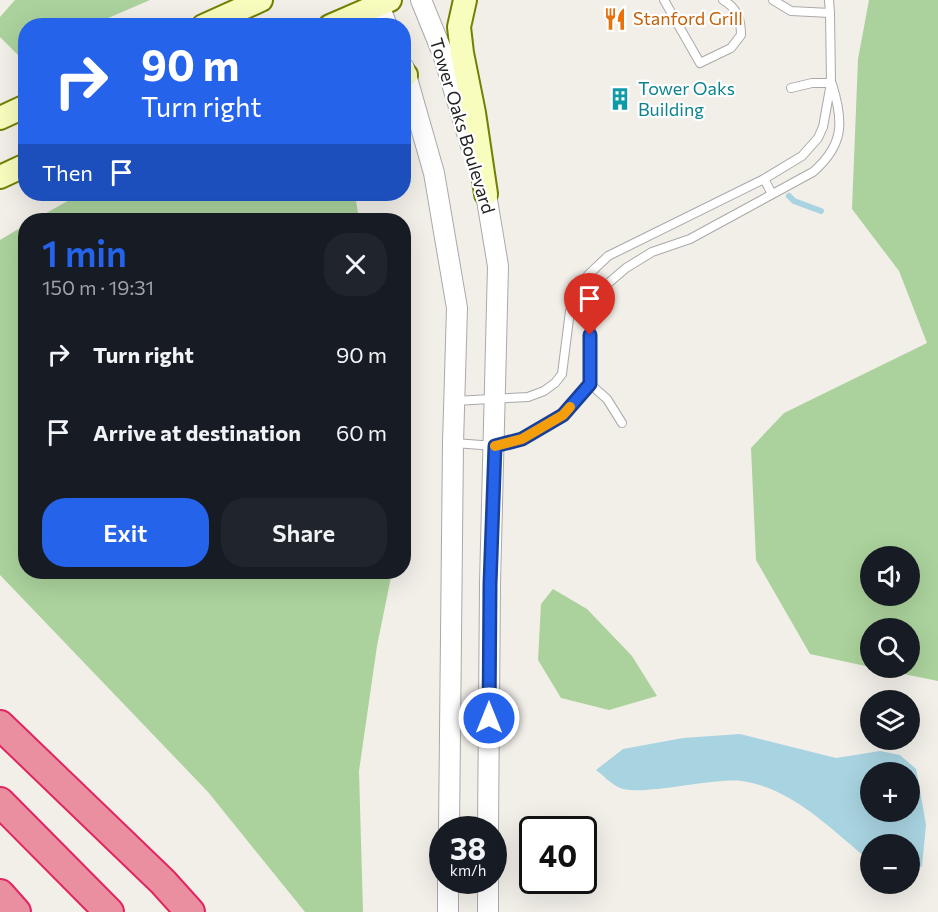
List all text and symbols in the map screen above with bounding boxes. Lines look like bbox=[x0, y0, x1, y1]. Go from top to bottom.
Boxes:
restaurant icon: Stanford Grill bbox=[602, 6, 628, 32]
place label: Stanford Grill bbox=[633, 7, 743, 29]
street label: Tower Oaks Boulevard bbox=[426, 35, 500, 216]
text: 90 m bbox=[141, 38, 240, 90]
icon: right bbox=[42, 42, 120, 120]
place label: Tower Oaks Building bbox=[638, 77, 735, 120]
building icon: Tower Oaks Building bbox=[607, 86, 633, 112]
text: Turn right bbox=[141, 90, 261, 123]
icon: arrive bbox=[105, 156, 138, 189]
text: Then bbox=[42, 159, 93, 186]
text: 1 min bbox=[42, 230, 127, 274]
button: close bbox=[324, 233, 387, 296]
pin bbox=[564, 273, 615, 335]
text: 150 m · 19:31 bbox=[42, 275, 154, 299]
icon: arrive bbox=[573, 282, 606, 315]
icon: right bbox=[42, 338, 75, 371]
text: Turn right bbox=[93, 341, 194, 368]
text: 90 m bbox=[336, 341, 387, 368]
icon: arrive bbox=[42, 416, 75, 449]
text: Arrive at destination bbox=[93, 419, 301, 446]
text: 60 m bbox=[336, 419, 387, 446]
button: Exit bbox=[42, 498, 209, 567]
button: Share bbox=[221, 498, 387, 567]
map controls bbox=[860, 546, 920, 894]
button: sound bbox=[860, 546, 920, 606]
button: search bbox=[860, 618, 920, 678]
position arrow bbox=[457, 686, 521, 750]
button: layers bbox=[860, 690, 920, 750]
button: + bbox=[860, 762, 920, 822]
speed limit sign: 40 bbox=[519, 816, 597, 894]
text: 38 bbox=[450, 829, 486, 866]
button: − bbox=[860, 834, 920, 894]
text: km/h bbox=[450, 861, 486, 879]

